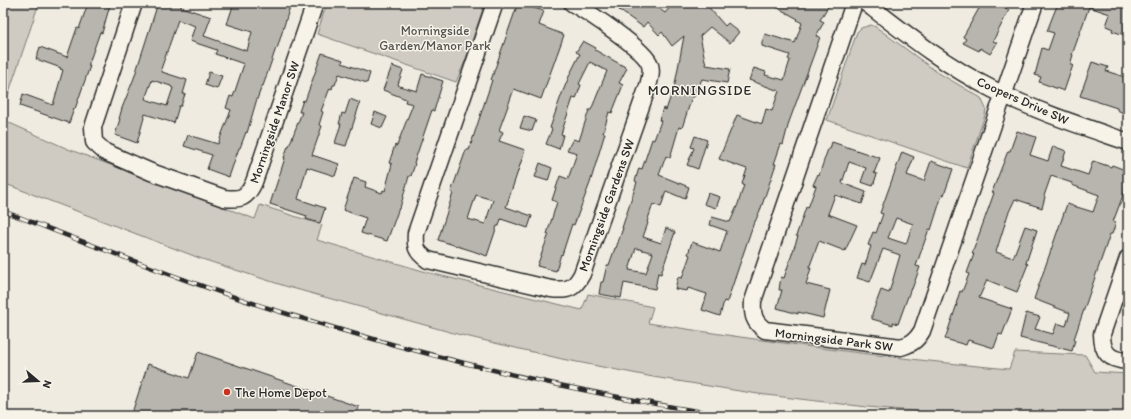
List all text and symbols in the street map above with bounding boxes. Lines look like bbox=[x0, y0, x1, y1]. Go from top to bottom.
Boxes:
park label: Morningside Garden/Manor Park bbox=[379, 23, 491, 53]
street label: Morningside Manor SW bbox=[246, 59, 302, 185]
street label: Coopers Drive SW bbox=[974, 73, 1071, 127]
district label: MORNINGSIDE bbox=[648, 82, 752, 99]
street label: Morningside Gardens SW bbox=[576, 137, 637, 273]
street label: Morningside Park SW bbox=[774, 325, 894, 354]
north arrow bbox=[18, 361, 58, 401]
text: N bbox=[40, 378, 54, 390]
place label: The Home Depot bbox=[235, 385, 327, 400]
marker: The Home Depot bbox=[222, 387, 232, 397]

